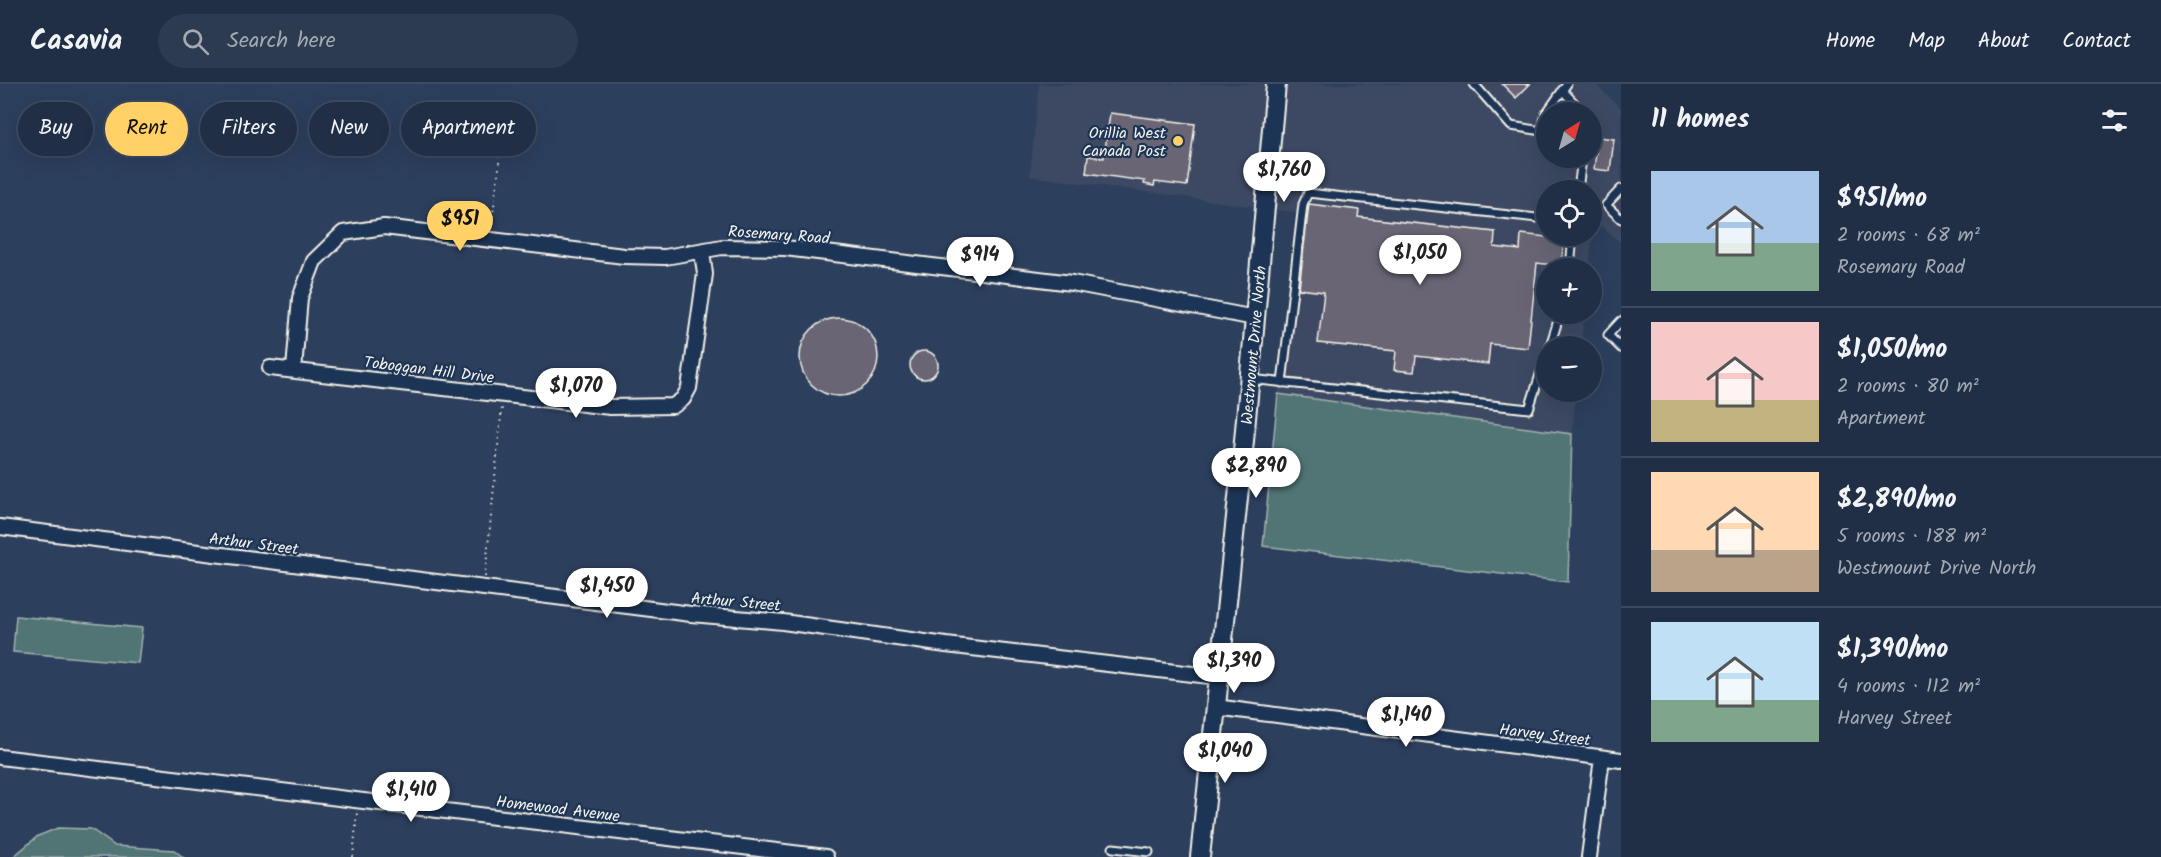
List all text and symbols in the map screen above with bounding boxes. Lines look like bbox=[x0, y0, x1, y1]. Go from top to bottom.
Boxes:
search box bbox=[158, 14, 578, 68]
text: Casavia bbox=[30, 19, 122, 64]
text: Search here bbox=[227, 24, 336, 59]
icon: search bbox=[179, 25, 212, 58]
text: Home bbox=[1826, 25, 1875, 58]
text: Map bbox=[1908, 25, 1945, 58]
text: About bbox=[1978, 25, 2029, 58]
text: Contact bbox=[2062, 25, 2131, 58]
text: 11 homes bbox=[1651, 99, 1749, 141]
chip: Buy bbox=[18, 102, 93, 156]
chip: Rent bbox=[105, 102, 188, 156]
chip: Filters bbox=[200, 102, 297, 156]
chip: New bbox=[309, 102, 389, 156]
chip: Apartment bbox=[401, 102, 536, 156]
north arrow bbox=[1536, 102, 1602, 168]
map controls bbox=[1536, 102, 1602, 402]
icon: filters bbox=[2098, 104, 2131, 137]
place label: Orillia West Canada Post bbox=[1082, 121, 1167, 164]
marker: Orillia West Canada Post bbox=[1171, 134, 1185, 148]
pin: $1,760 bbox=[1235, 152, 1333, 203]
text: $1,760 bbox=[1257, 155, 1311, 187]
text: $951/mo bbox=[1837, 178, 1927, 220]
button: locate bbox=[1536, 180, 1602, 246]
icon: home bbox=[1699, 195, 1771, 267]
pin: $951 bbox=[424, 201, 496, 252]
text: $951 bbox=[441, 204, 479, 236]
street label: Rosemary Road bbox=[727, 219, 832, 252]
text: 2 rooms · 68 m² bbox=[1837, 220, 1980, 252]
pin: $1,050 bbox=[1371, 235, 1469, 286]
pin: $914 bbox=[944, 237, 1016, 288]
text: $1,050 bbox=[1393, 238, 1447, 270]
text: $914 bbox=[961, 240, 999, 272]
text: Rosemary Road bbox=[1837, 252, 1965, 284]
button: + bbox=[1536, 258, 1602, 324]
street label: Westmount Drive North bbox=[1235, 265, 1274, 426]
text: $1,050/mo bbox=[1837, 329, 1947, 371]
button: − bbox=[1536, 336, 1602, 402]
icon: home bbox=[1699, 346, 1771, 418]
street label: Toboggan Hill Drive bbox=[362, 350, 495, 391]
pin: $1,070 bbox=[527, 368, 625, 419]
text: $1,070 bbox=[549, 371, 603, 403]
text: 2 rooms · 80 m² bbox=[1837, 371, 1979, 403]
text: Apartment bbox=[1837, 403, 1926, 435]
pin: $2,890 bbox=[1207, 448, 1305, 499]
text: $2,890 bbox=[1226, 451, 1286, 483]
text: $2,890/mo bbox=[1837, 479, 1957, 521]
icon: home bbox=[1699, 496, 1771, 568]
text: 5 rooms · 188 m² bbox=[1837, 521, 1986, 553]
street label: Arthur Street bbox=[208, 527, 301, 562]
text: Westmount Drive North bbox=[1837, 553, 2036, 585]
pin: $1,450 bbox=[558, 568, 656, 619]
text: $1,450 bbox=[580, 571, 634, 603]
street label: Arthur Street bbox=[690, 586, 782, 619]
text: $1,390/mo bbox=[1837, 629, 1948, 671]
pin: $1,390 bbox=[1185, 643, 1283, 694]
text: $1,390 bbox=[1207, 646, 1261, 678]
icon: home bbox=[1699, 646, 1771, 718]
text: 4 rooms · 112 m² bbox=[1837, 671, 1980, 703]
pin: $1,140 bbox=[1357, 697, 1455, 748]
text: $1,140 bbox=[1381, 700, 1431, 732]
text: Harvey Street bbox=[1837, 703, 1952, 735]
street label: Harvey Street bbox=[1498, 717, 1593, 754]
pin: $1,040 bbox=[1176, 733, 1274, 784]
text: $1,040 bbox=[1198, 736, 1252, 768]
pin: $1,410 bbox=[362, 772, 460, 823]
text: $1,410 bbox=[386, 775, 436, 807]
street label: Homewood Avenue bbox=[494, 789, 621, 829]

